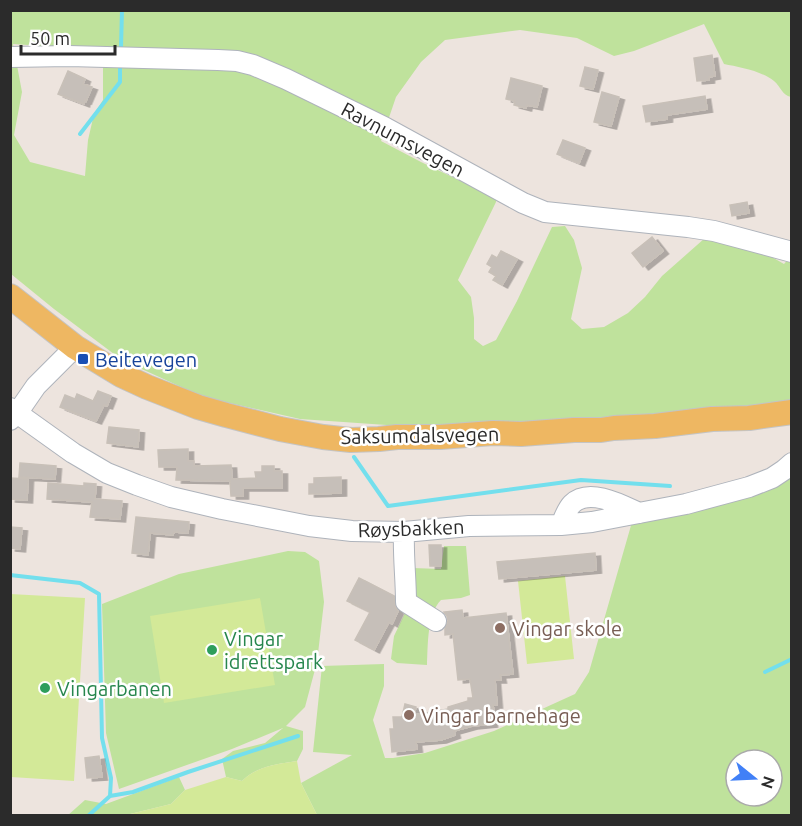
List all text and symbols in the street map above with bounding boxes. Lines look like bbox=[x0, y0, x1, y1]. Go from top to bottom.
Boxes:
scale bar bbox=[21, 18, 116, 56]
text: 50 m bbox=[30, 28, 70, 48]
street label: Ravnumsvegen bbox=[338, 97, 468, 181]
place label: Beitevegen bbox=[95, 348, 197, 371]
marker: Beitevegen bbox=[76, 352, 90, 366]
street label: Saksumdalsvegen bbox=[340, 422, 500, 448]
street label: Røysbakken bbox=[357, 515, 465, 541]
place label: Vingar skole bbox=[512, 617, 622, 640]
marker: Vingar skole bbox=[493, 621, 507, 635]
place label: Vingar idrettspark bbox=[224, 627, 323, 673]
marker: Vingar idrettspark bbox=[205, 643, 219, 657]
place label: Vingarbanen bbox=[57, 677, 172, 700]
marker: Vingarbanen bbox=[38, 681, 52, 695]
place label: Vingar barnehage bbox=[421, 704, 581, 727]
marker: Vingar barnehage bbox=[402, 708, 416, 722]
north arrow bbox=[724, 748, 784, 808]
text: N bbox=[758, 774, 779, 791]

